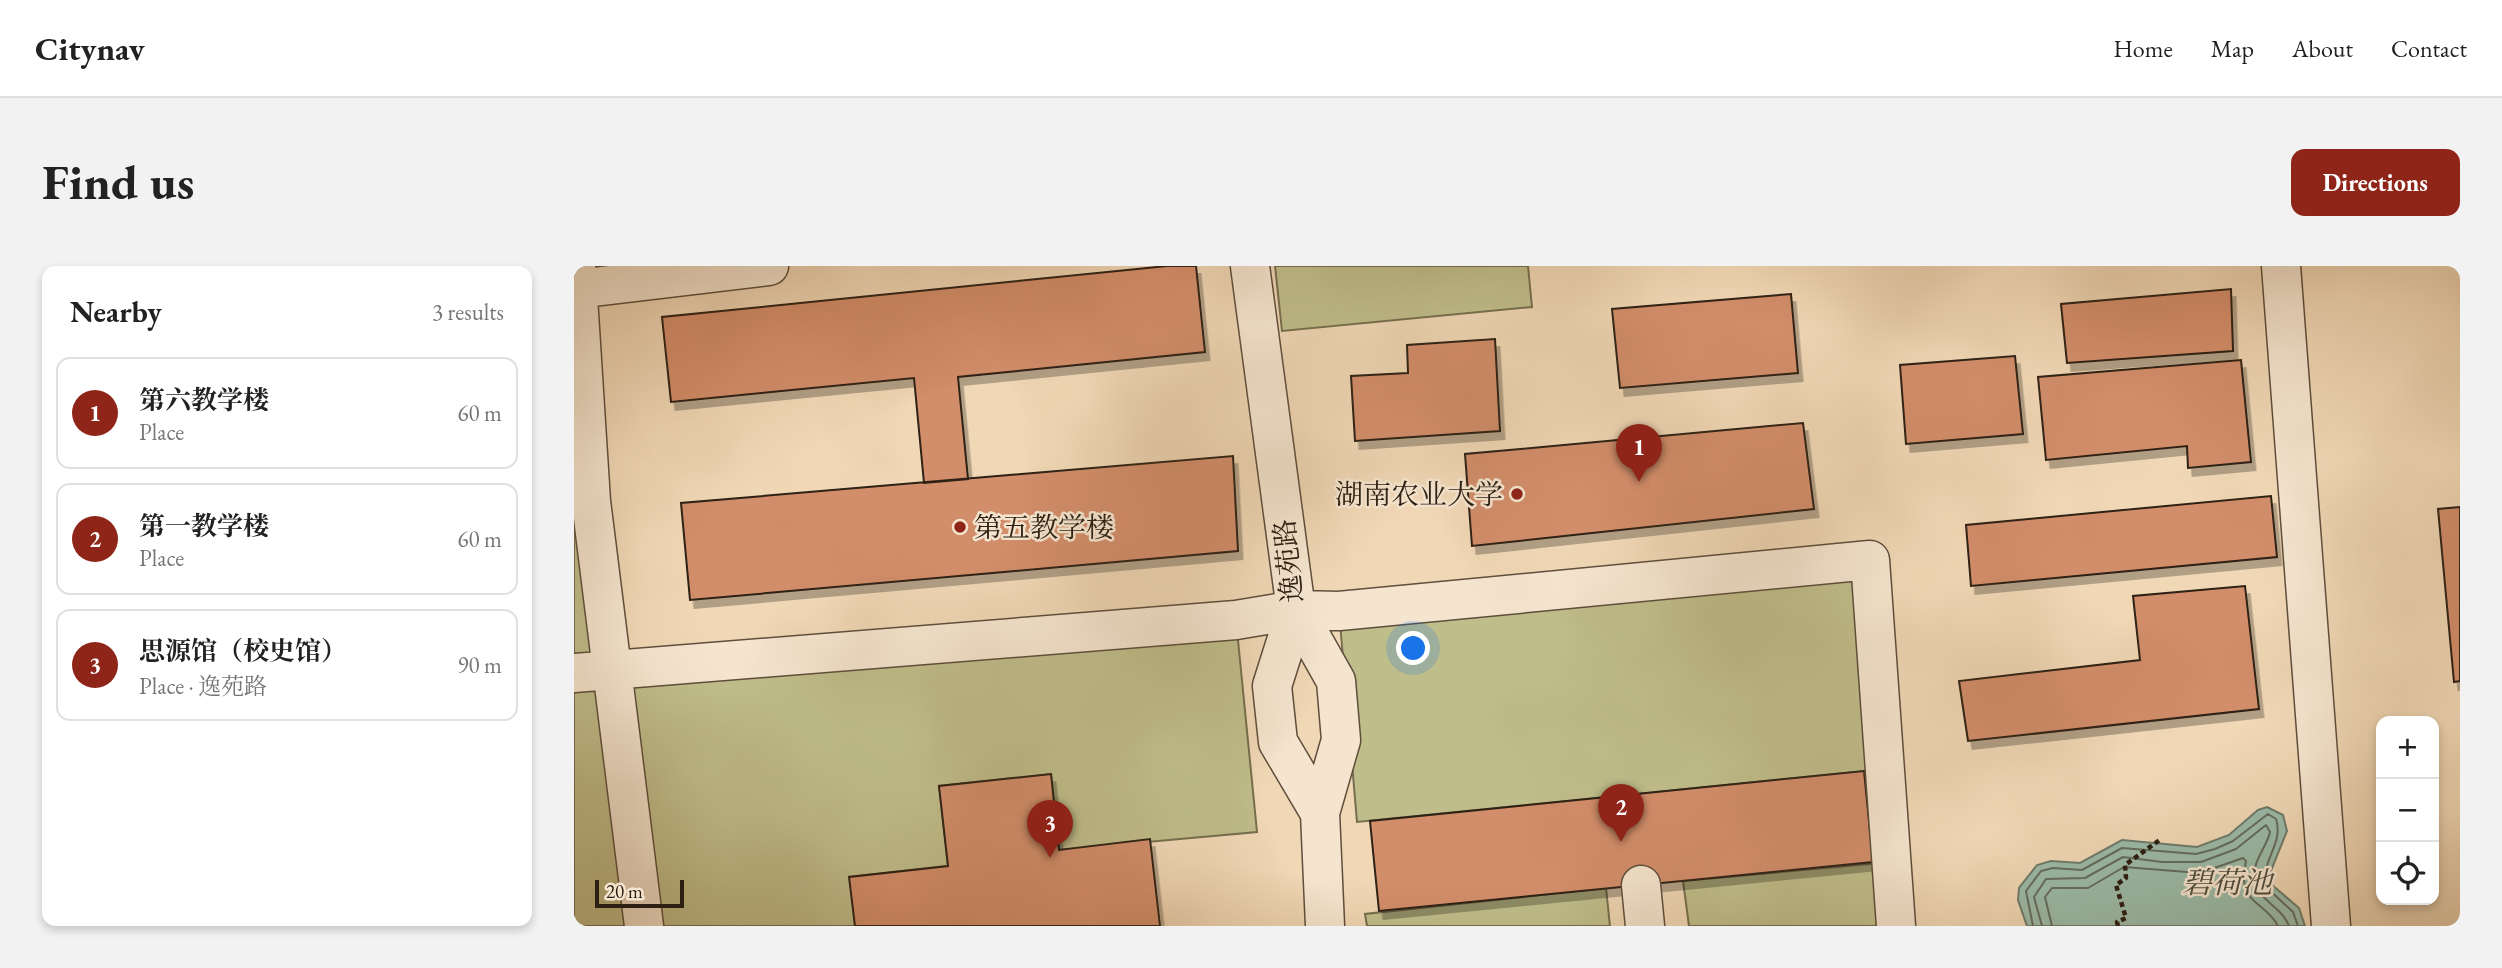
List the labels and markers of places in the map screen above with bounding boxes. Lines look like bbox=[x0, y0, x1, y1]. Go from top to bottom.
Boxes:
pin: 1 bbox=[1616, 424, 1662, 482]
place label: 湖南农业大学 bbox=[1335, 476, 1503, 512]
marker: 湖南农业大学 bbox=[1509, 486, 1525, 502]
place label: 第五教学楼 bbox=[974, 509, 1114, 545]
marker: 第五教学楼 bbox=[952, 519, 968, 535]
pin: 2 bbox=[1598, 784, 1644, 842]
pin: 3 bbox=[1027, 800, 1073, 858]

